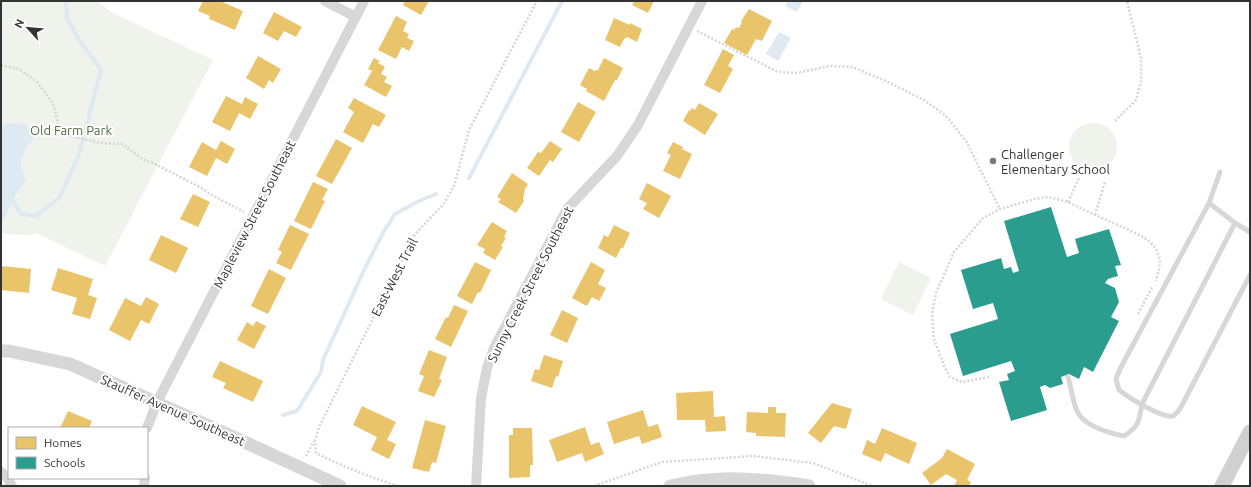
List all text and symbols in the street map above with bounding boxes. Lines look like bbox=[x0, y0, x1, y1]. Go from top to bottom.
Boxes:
north arrow bbox=[8, 8, 48, 48]
text: N bbox=[12, 17, 26, 30]
park label: Old Farm Park bbox=[30, 123, 112, 137]
street label: Mapleview Street Southeast bbox=[210, 138, 298, 290]
place label: Challenger Elementary School bbox=[1001, 147, 1110, 176]
marker: Challenger Elementary School bbox=[988, 156, 998, 166]
street label: Sunny Creek Street Southeast bbox=[484, 204, 576, 364]
street label: East-West Trail bbox=[368, 235, 420, 318]
street label: Stauffer Avenue Southeast bbox=[99, 372, 247, 448]
legend bbox=[8, 427, 148, 479]
text: Homes bbox=[44, 436, 82, 449]
text: Schools bbox=[44, 456, 85, 469]

